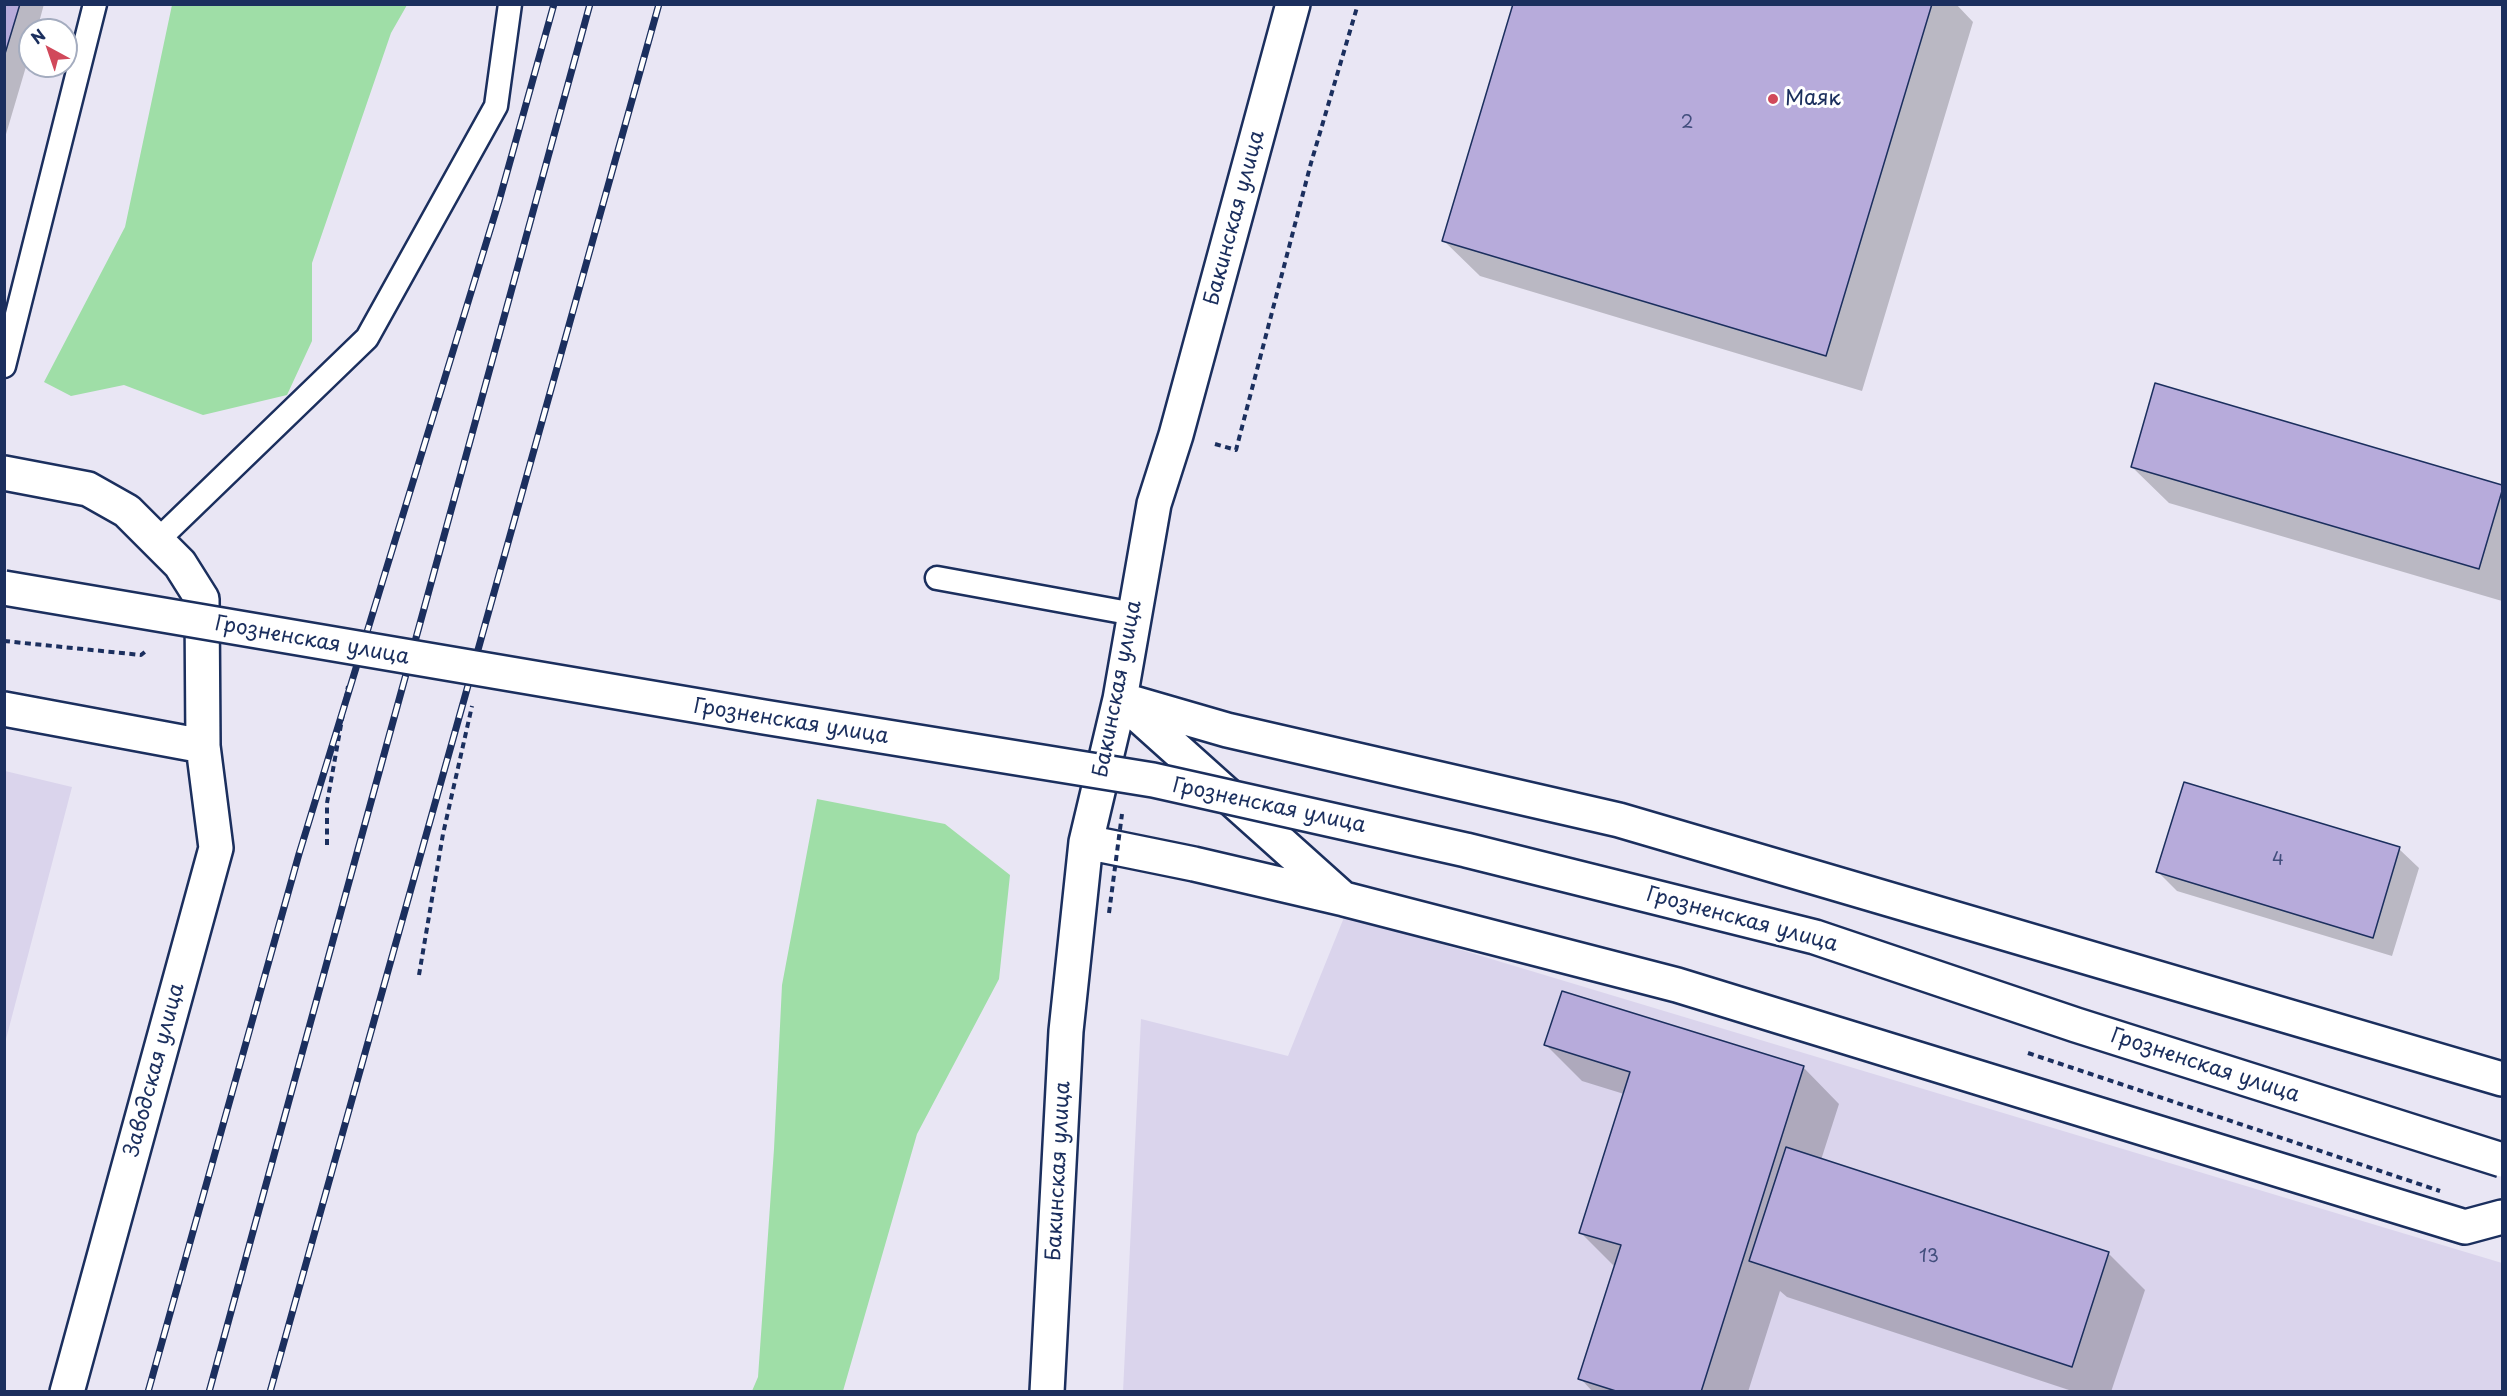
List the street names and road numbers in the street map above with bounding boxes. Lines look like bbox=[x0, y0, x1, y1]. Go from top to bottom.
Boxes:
street label: Бакинская улица bbox=[1200, 128, 1270, 308]
street label: Бакинская улица bbox=[1088, 598, 1148, 780]
street label: Грозненская улица bbox=[213, 611, 411, 671]
street label: Грозненская улица bbox=[692, 694, 890, 750]
street label: Грозненская улица bbox=[1170, 773, 1368, 839]
street label: Грозненская улица bbox=[1644, 882, 1840, 958]
street label: Заводская улица bbox=[120, 980, 190, 1160]
street label: Грозненская улица bbox=[2107, 1024, 2303, 1108]
street label: Бакинская улица bbox=[1042, 1081, 1076, 1261]

